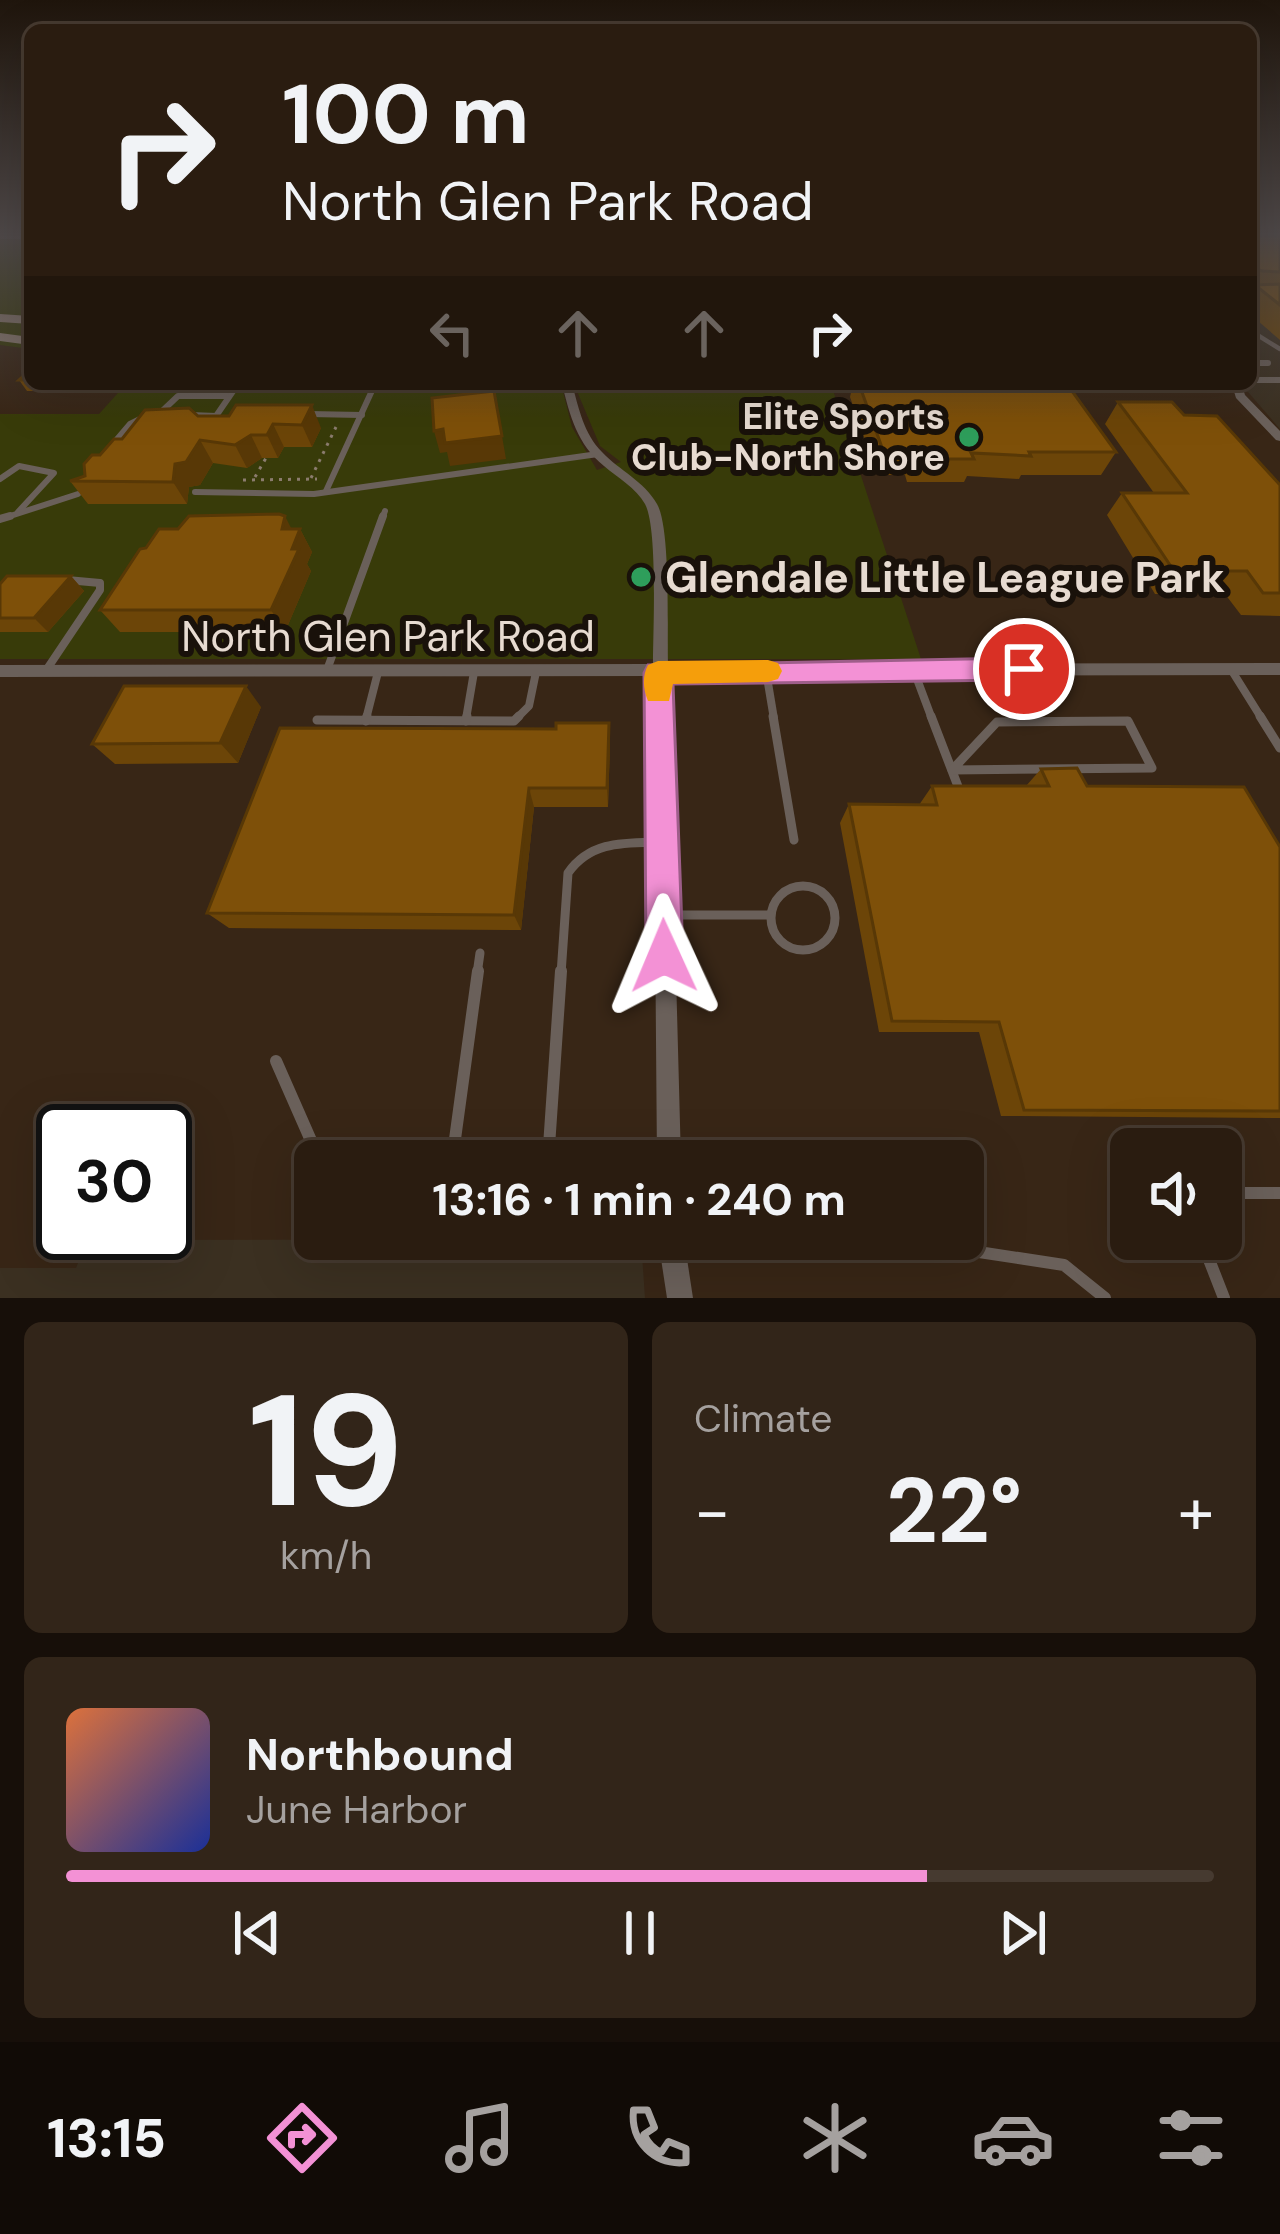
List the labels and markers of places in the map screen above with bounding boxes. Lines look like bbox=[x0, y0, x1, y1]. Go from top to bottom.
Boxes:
place label: Elite Sports Club-North Shore bbox=[631, 393, 945, 481]
marker: Elite Sports Club-North Shore bbox=[956, 424, 982, 450]
place label: Glendale Little League Park bbox=[665, 550, 1225, 605]
marker: Glendale Little League Park bbox=[628, 564, 654, 590]
pin bbox=[973, 618, 1075, 720]

